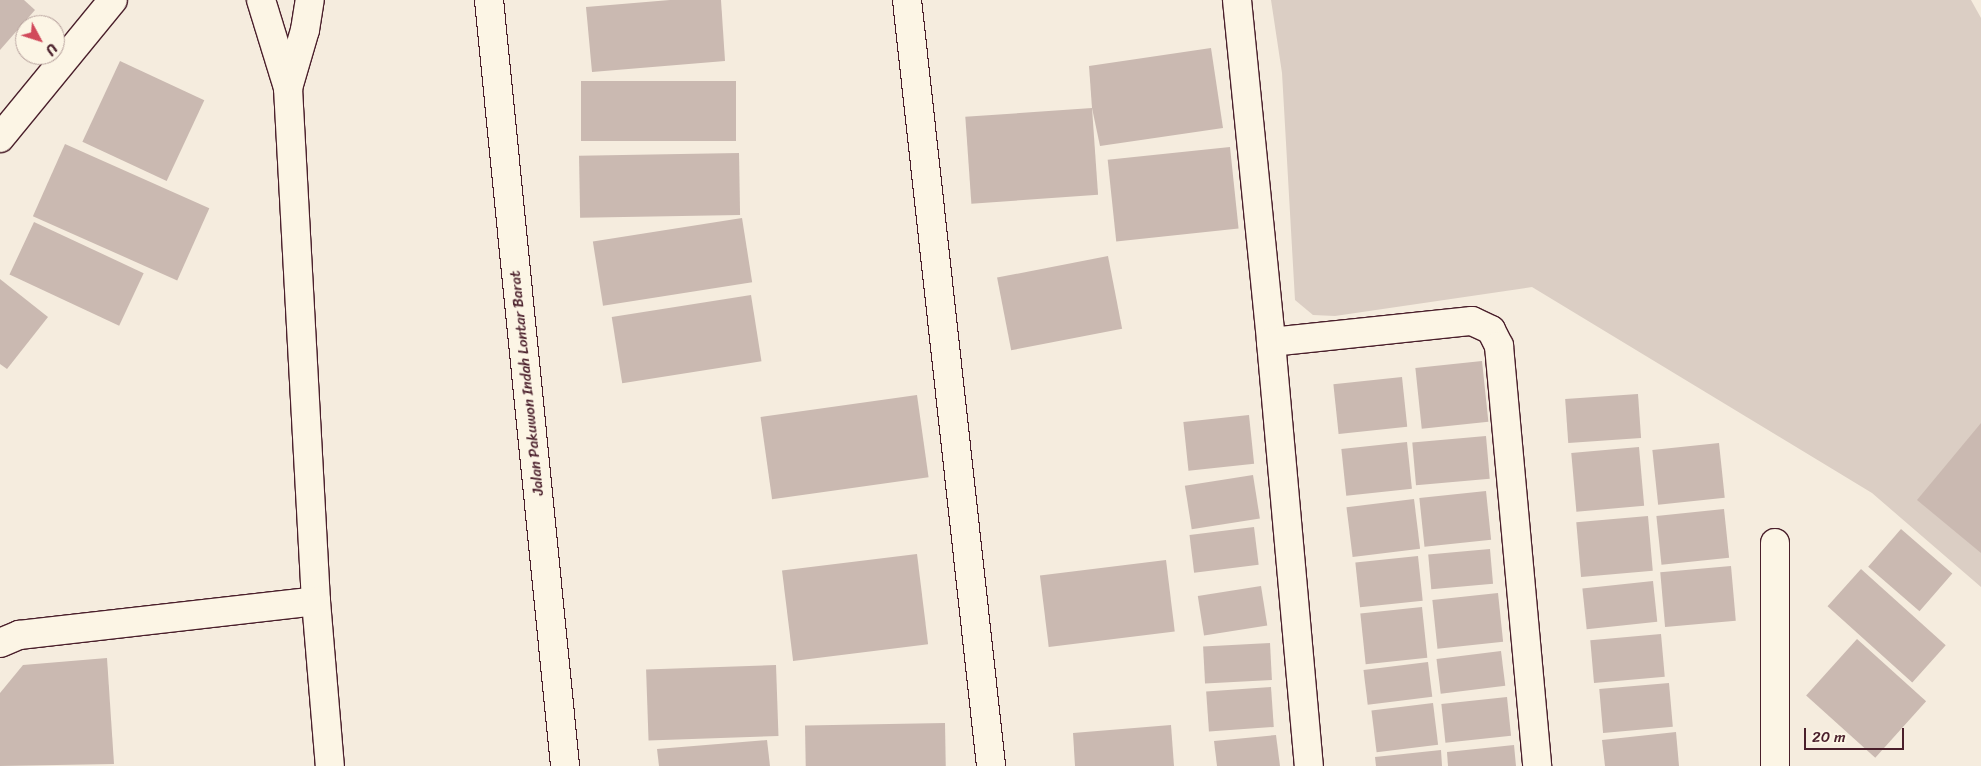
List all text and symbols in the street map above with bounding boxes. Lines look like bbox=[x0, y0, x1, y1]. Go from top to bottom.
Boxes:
north arrow bbox=[15, 15, 65, 65]
text: U bbox=[39, 38, 64, 61]
street label: Jalan Pakuwon Indah Lontar Barat bbox=[506, 270, 548, 496]
scale bar bbox=[1806, 718, 1906, 750]
text: 20 m bbox=[1812, 724, 1846, 750]

